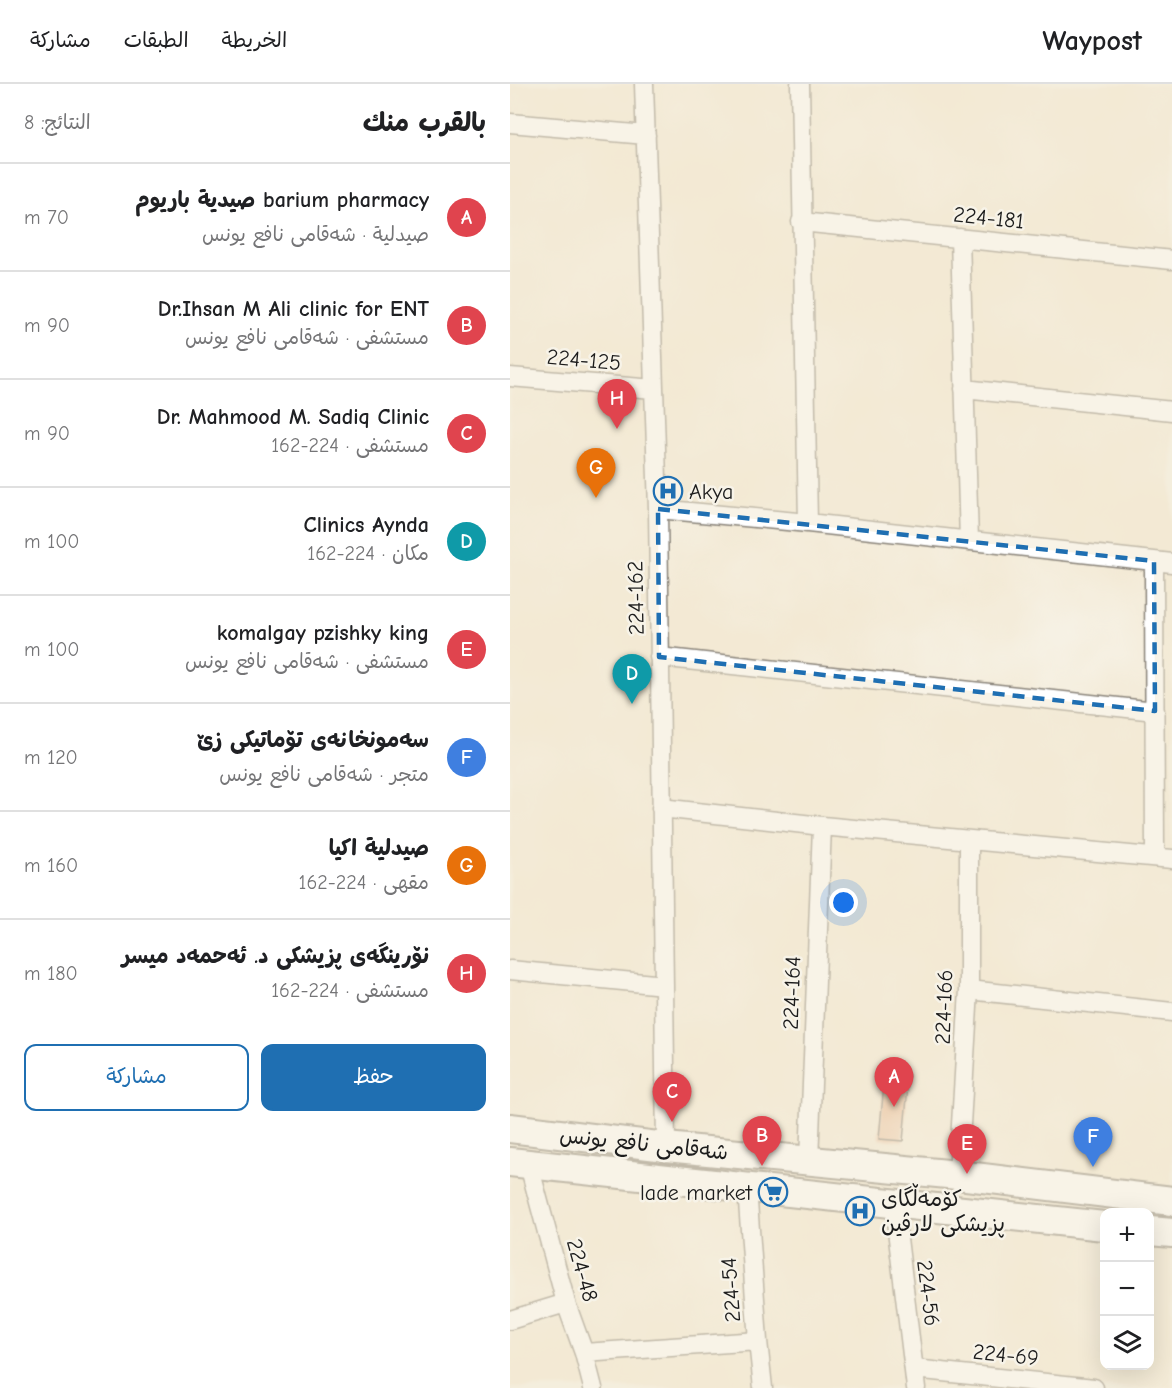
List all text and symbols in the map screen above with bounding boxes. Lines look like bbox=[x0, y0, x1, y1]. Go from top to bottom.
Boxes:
text: Waypost bbox=[1042, 25, 1142, 57]
text: مشاركة bbox=[30, 28, 91, 52]
text: الطبقات bbox=[124, 28, 189, 52]
text: الخريطة bbox=[222, 28, 287, 52]
text: بالقرب منك bbox=[363, 108, 486, 138]
text: النتائج: 8 bbox=[24, 111, 91, 134]
text: barium pharmacy صيدية باريوم bbox=[135, 187, 429, 213]
street label: 224-181 bbox=[952, 201, 1026, 235]
text: 70 m bbox=[24, 206, 69, 229]
text: A bbox=[461, 206, 472, 229]
text: صيدلية · شەقامی نافع یونس bbox=[202, 223, 429, 246]
text: Dr.Ihsan M Ali clinic for ENT bbox=[158, 296, 429, 322]
text: 90 m bbox=[24, 314, 70, 337]
text: B bbox=[460, 314, 473, 337]
text: مستشفى · شەقامی نافع یونس bbox=[185, 326, 429, 349]
street label: 224-125 bbox=[546, 344, 622, 376]
pin: H bbox=[598, 380, 636, 429]
text: Dr. Mahmood M. Sadiq Clinic bbox=[157, 404, 429, 430]
text: 90 m bbox=[24, 422, 70, 445]
text: C bbox=[460, 422, 473, 445]
text: مستشفى · 224-162 bbox=[271, 434, 429, 457]
pin: G bbox=[576, 448, 616, 498]
hospital icon: Akya bbox=[652, 475, 684, 507]
place label: Akya bbox=[689, 479, 733, 505]
text: Clinics Aynda bbox=[304, 512, 429, 538]
text: 100 m bbox=[24, 530, 80, 553]
text: D bbox=[460, 530, 473, 553]
text: مكان · 224-162 bbox=[307, 542, 429, 565]
street label: 224-162 bbox=[622, 560, 650, 635]
text: komalgay pzishky king bbox=[217, 620, 429, 646]
text: 100 m bbox=[24, 638, 80, 661]
text: E bbox=[461, 638, 472, 661]
text: مستشفى · شەقامی نافع یونس bbox=[185, 650, 429, 673]
pin: D bbox=[612, 654, 652, 704]
text: سەمونخانەی تۆماتیکی زێ bbox=[197, 727, 429, 753]
text: 120 m bbox=[24, 746, 78, 769]
text: F bbox=[461, 746, 472, 769]
text: متجر · شەقامی نافع یونس bbox=[219, 763, 429, 786]
text: صيدلية اكيا bbox=[329, 835, 429, 861]
text: 160 m bbox=[24, 854, 78, 877]
text: G bbox=[459, 854, 474, 877]
text: مقهى · 224-162 bbox=[299, 871, 429, 894]
your location bbox=[829, 888, 858, 917]
text: نۆرینگەی پزیشکی د. ئەحمەد میسر bbox=[122, 943, 429, 969]
street label: 224-164 bbox=[778, 956, 806, 1030]
text: 180 m bbox=[24, 962, 78, 985]
text: H bbox=[459, 962, 474, 985]
street label: 224-166 bbox=[930, 969, 958, 1045]
text: مستشفى · 224-162 bbox=[271, 979, 429, 1002]
button: مشاركة bbox=[24, 1044, 249, 1111]
button: حفظ bbox=[261, 1044, 486, 1111]
pin: A bbox=[874, 1058, 914, 1107]
pin: C bbox=[652, 1072, 692, 1122]
pin: B bbox=[742, 1116, 782, 1166]
pin: F bbox=[1074, 1118, 1112, 1167]
street label: شەقامی نافع یونس bbox=[558, 1122, 729, 1169]
pin: E bbox=[948, 1124, 986, 1174]
supermarket icon: lade market bbox=[757, 1176, 789, 1208]
place label: lade market bbox=[640, 1180, 753, 1206]
place label: کۆمەڵگای پزیشکی لارڤین bbox=[881, 1183, 1005, 1238]
hospital icon: کۆمەڵگای پزیشکی لارڤین bbox=[844, 1195, 876, 1227]
map controls bbox=[1100, 1208, 1154, 1370]
button: + bbox=[1100, 1208, 1154, 1262]
street label: 224-48 bbox=[561, 1236, 603, 1305]
street label: 224-54 bbox=[716, 1257, 746, 1323]
street label: 224-56 bbox=[911, 1259, 945, 1328]
button: − bbox=[1100, 1262, 1154, 1316]
button: layers bbox=[1100, 1316, 1154, 1370]
street label: 224-69 bbox=[972, 1339, 1040, 1371]

